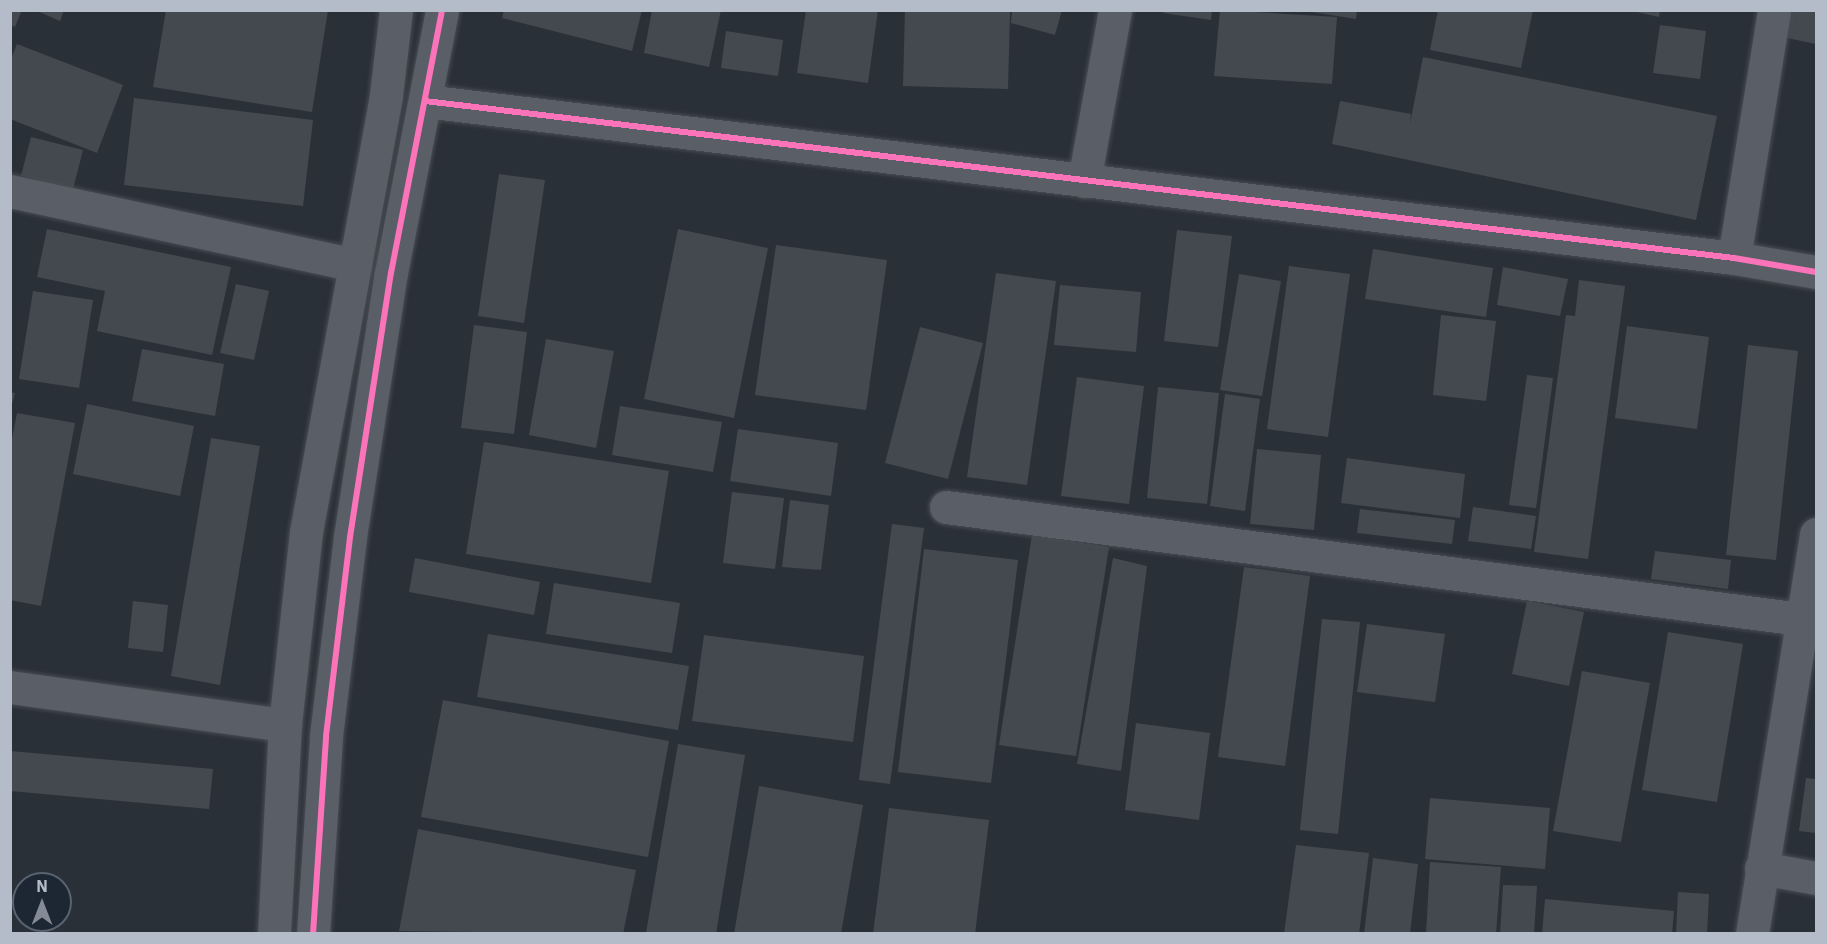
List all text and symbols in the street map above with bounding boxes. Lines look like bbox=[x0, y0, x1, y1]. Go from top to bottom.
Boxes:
north arrow bbox=[12, 872, 72, 932]
text: N bbox=[36, 876, 48, 896]

